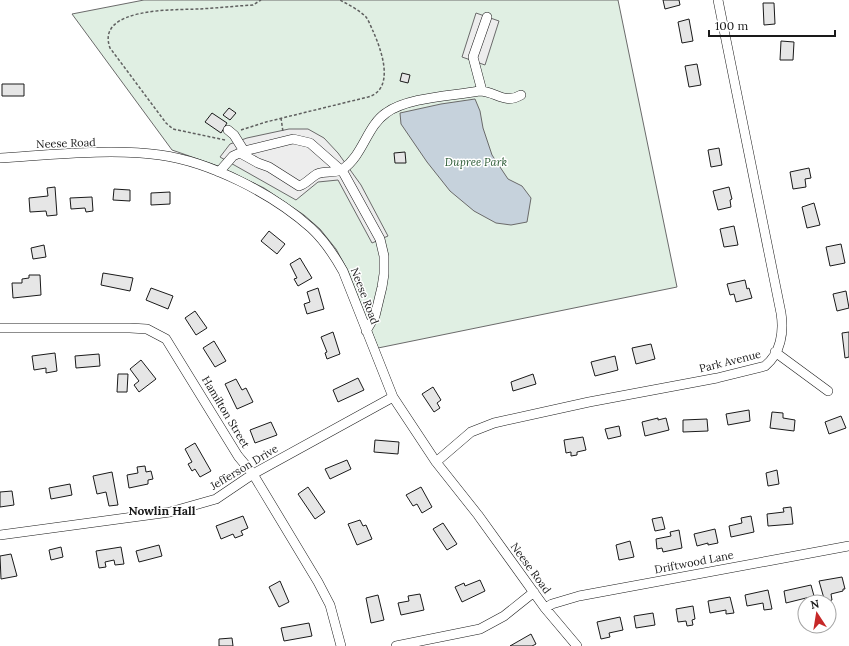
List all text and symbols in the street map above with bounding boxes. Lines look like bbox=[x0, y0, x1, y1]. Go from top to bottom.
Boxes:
scale bar bbox=[709, 12, 835, 38]
text: 100 m bbox=[715, 18, 748, 33]
street label: Neese Road bbox=[36, 135, 96, 151]
park label: Dupree Park bbox=[445, 155, 507, 169]
street label: Neese Road bbox=[348, 266, 382, 327]
street label: Park Avenue bbox=[698, 347, 762, 375]
street label: Hamilton Street bbox=[199, 373, 253, 451]
street label: Jefferson Drive bbox=[207, 441, 281, 493]
district label: Nowlin Hall bbox=[128, 503, 196, 518]
street label: Neese Road bbox=[508, 540, 554, 597]
street label: Driftwood Lane bbox=[653, 547, 735, 577]
north arrow bbox=[797, 594, 837, 634]
text: N bbox=[809, 596, 821, 612]

